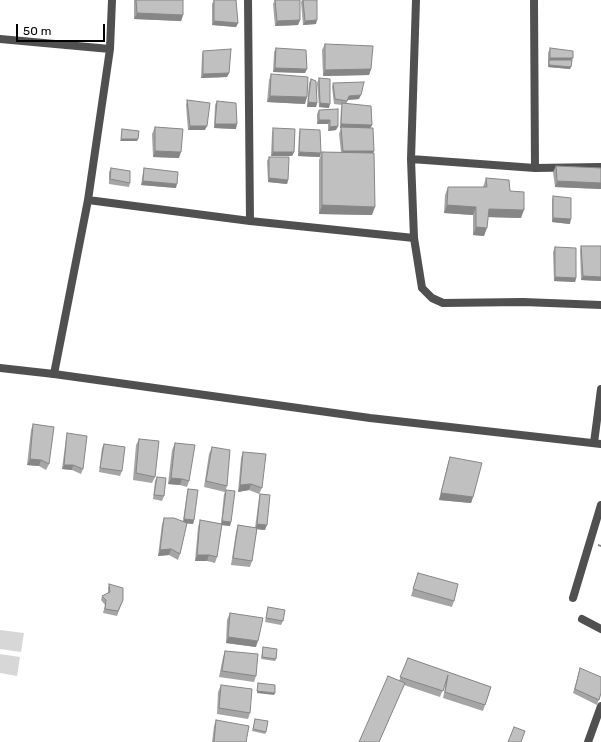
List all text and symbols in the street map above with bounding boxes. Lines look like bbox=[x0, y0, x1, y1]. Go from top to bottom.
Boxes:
scale bar bbox=[18, 16, 107, 42]
text: 50 m bbox=[23, 24, 51, 38]

